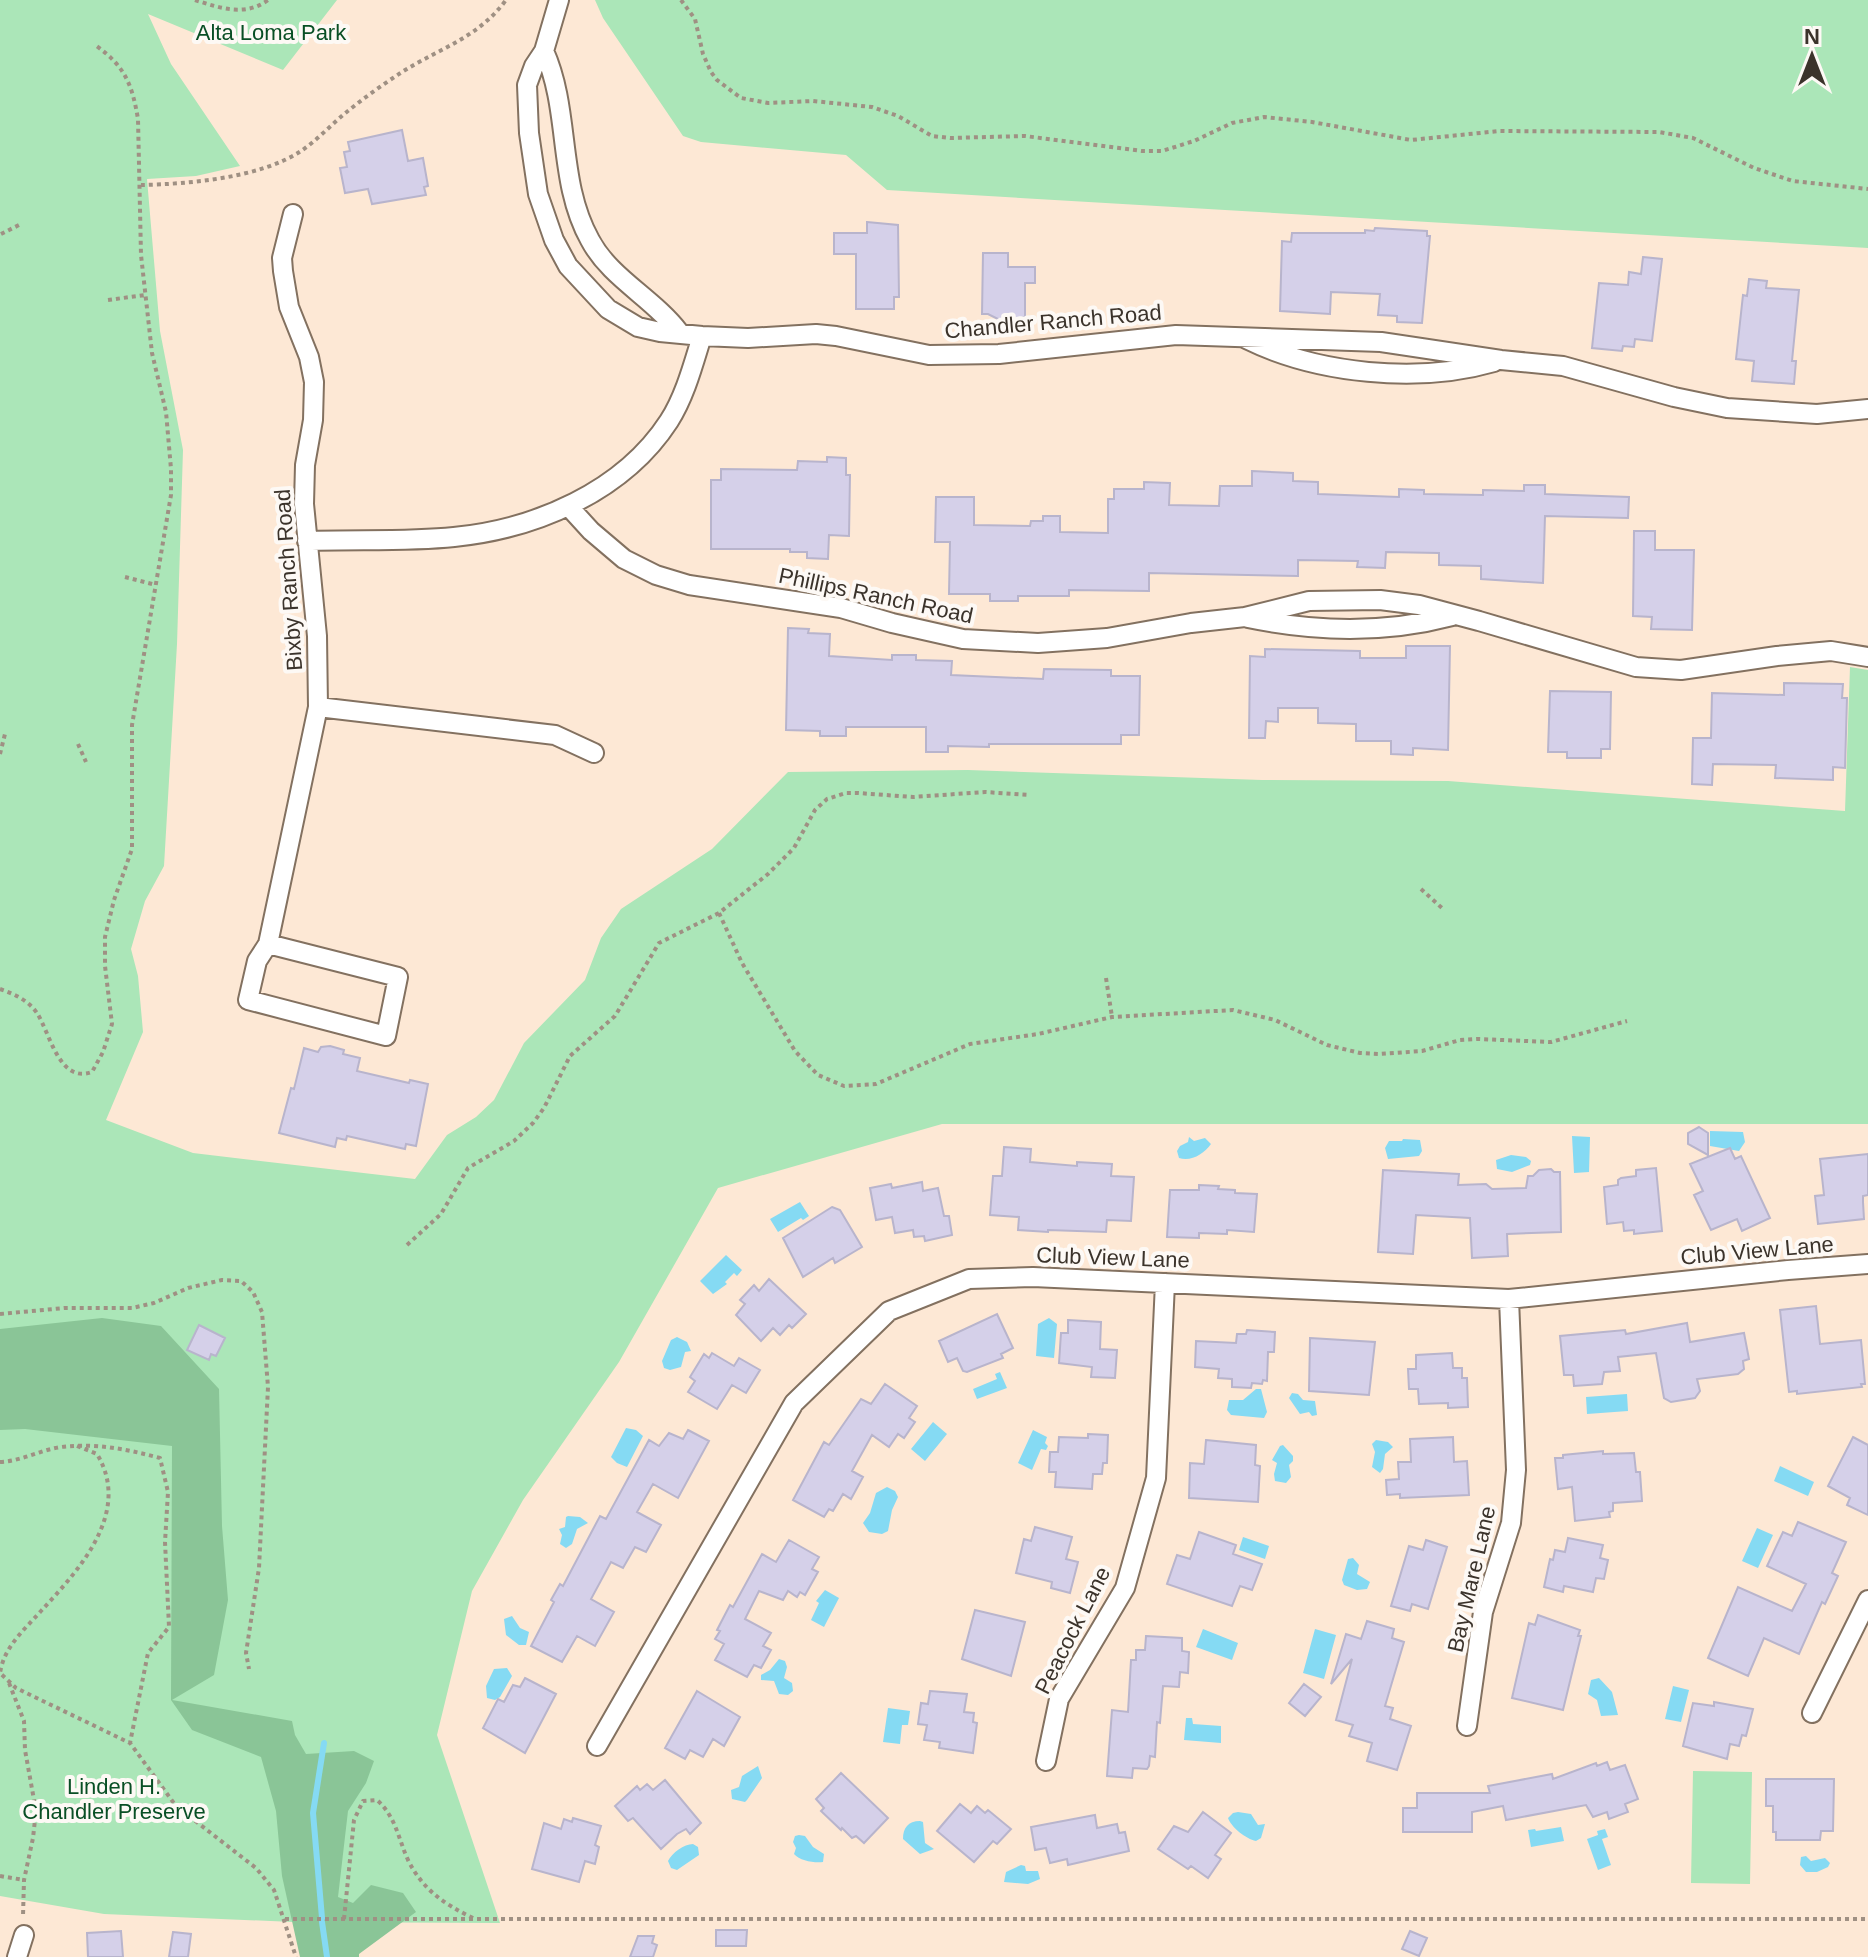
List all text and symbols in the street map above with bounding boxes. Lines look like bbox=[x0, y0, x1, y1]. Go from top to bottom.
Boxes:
north arrow bbox=[1772, 16, 1852, 96]
park label: Alta Loma Park bbox=[196, 20, 347, 45]
text: N bbox=[1804, 24, 1820, 49]
street label: Chandler Ranch Road bbox=[944, 300, 1163, 343]
street label: Bixby Ranch Road bbox=[270, 488, 307, 672]
street label: Phillips Ranch Road bbox=[776, 563, 975, 628]
street label: Club View Lane bbox=[1679, 1231, 1835, 1270]
street label: Club View Lane bbox=[1036, 1242, 1190, 1273]
street label: Bay Mare Lane bbox=[1443, 1504, 1500, 1655]
street label: Peacock Lane bbox=[1030, 1562, 1115, 1698]
park label: Linden H. Chandler Preserve bbox=[22, 1774, 206, 1824]

